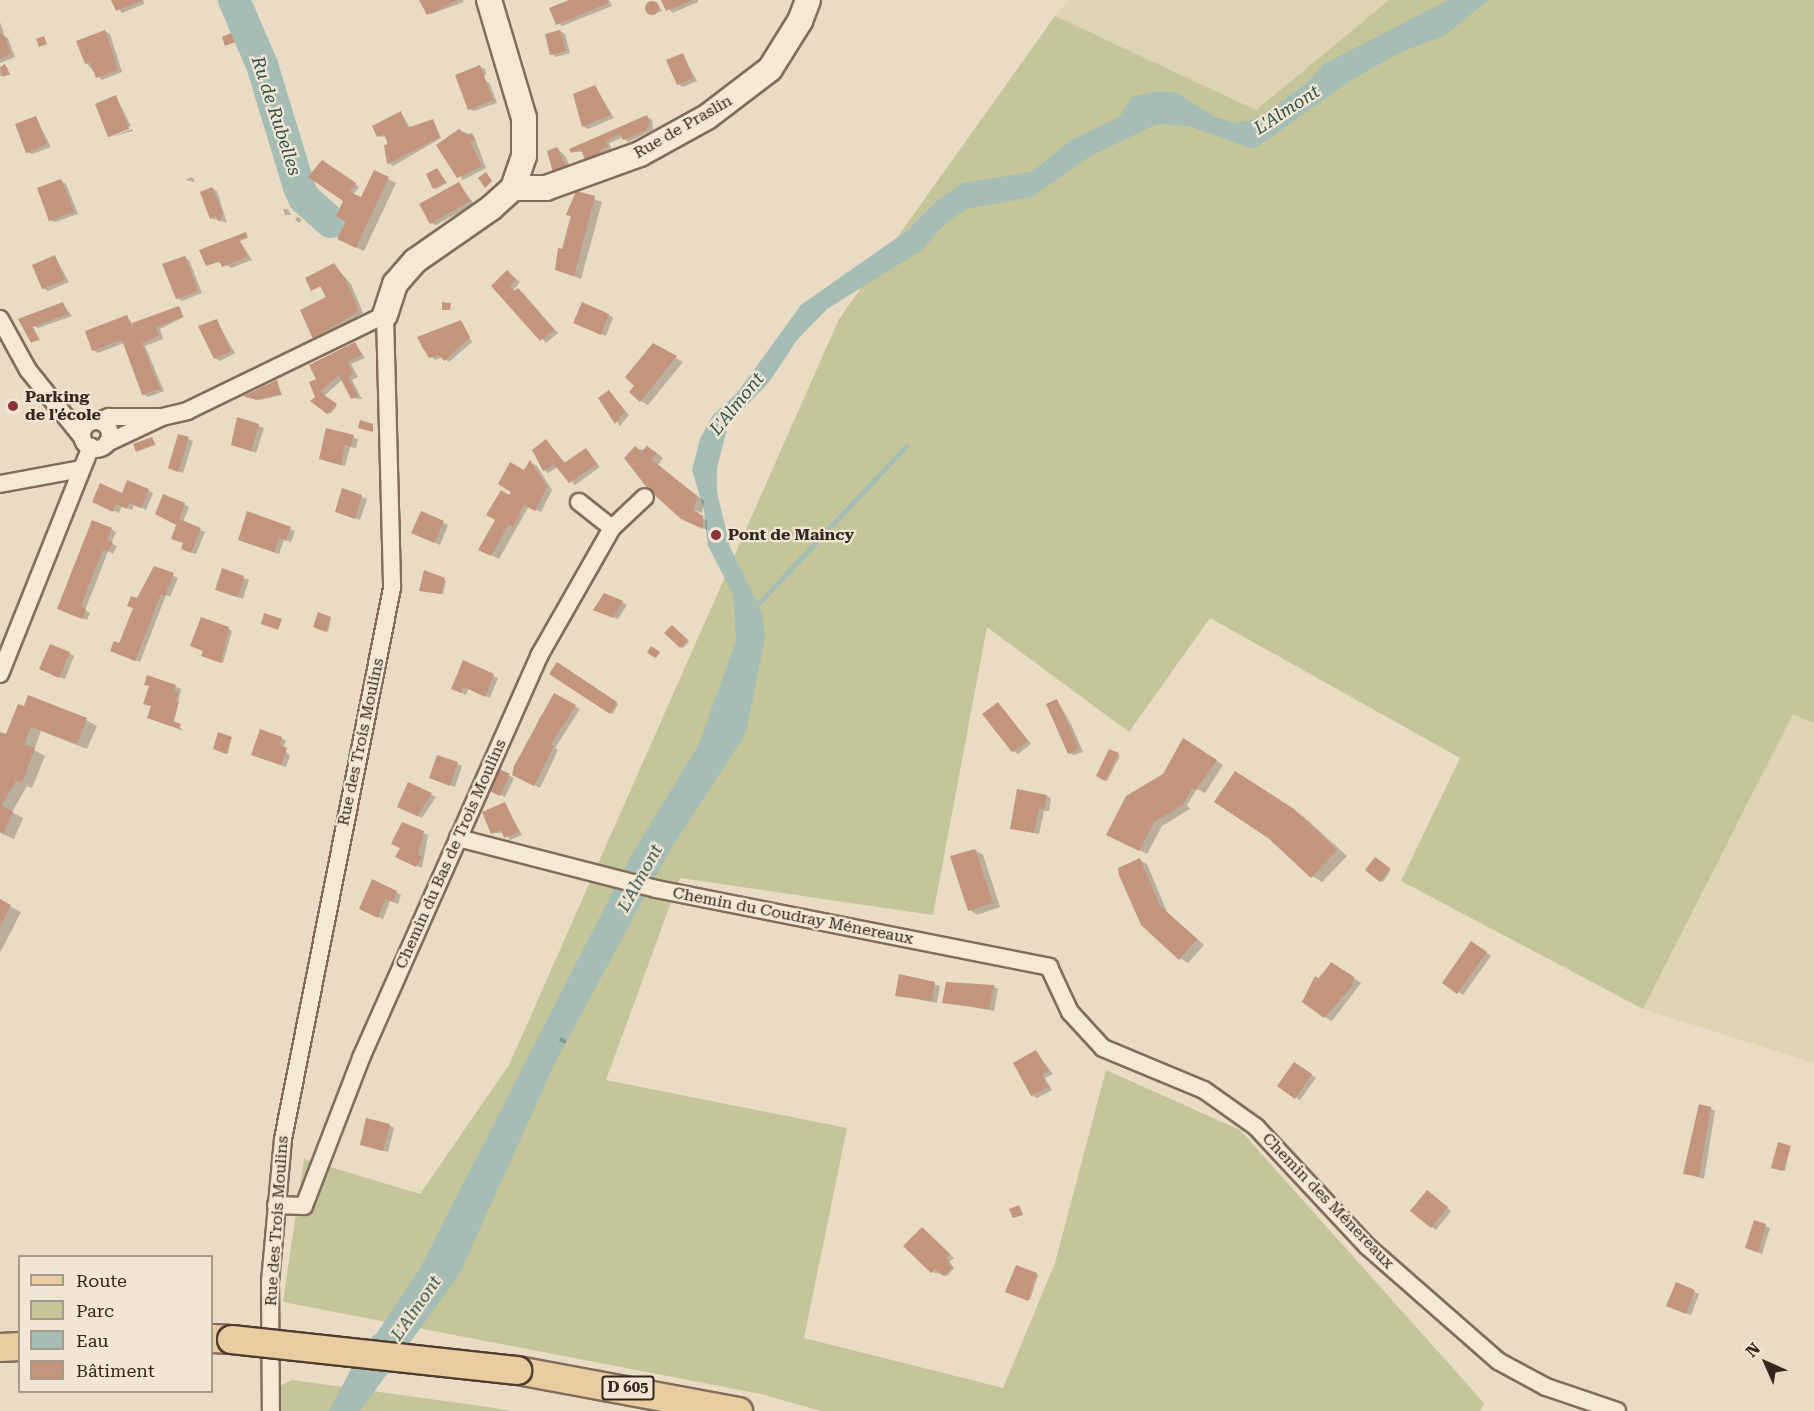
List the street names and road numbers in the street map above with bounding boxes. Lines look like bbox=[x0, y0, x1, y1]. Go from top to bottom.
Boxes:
street label: Rue de Praslin bbox=[631, 91, 735, 163]
street label: Rue des Trois Moulins bbox=[334, 656, 388, 828]
street label: Chemin du Bas de Trois Moulins bbox=[391, 736, 511, 972]
street label: Chemin du Coudray Ménereaux bbox=[671, 883, 915, 949]
street label: Chemin des Ménereaux bbox=[1258, 1129, 1398, 1273]
street label: Rue des Trois Moulins bbox=[261, 1135, 293, 1307]
road number: D 605 bbox=[601, 1376, 655, 1400]

